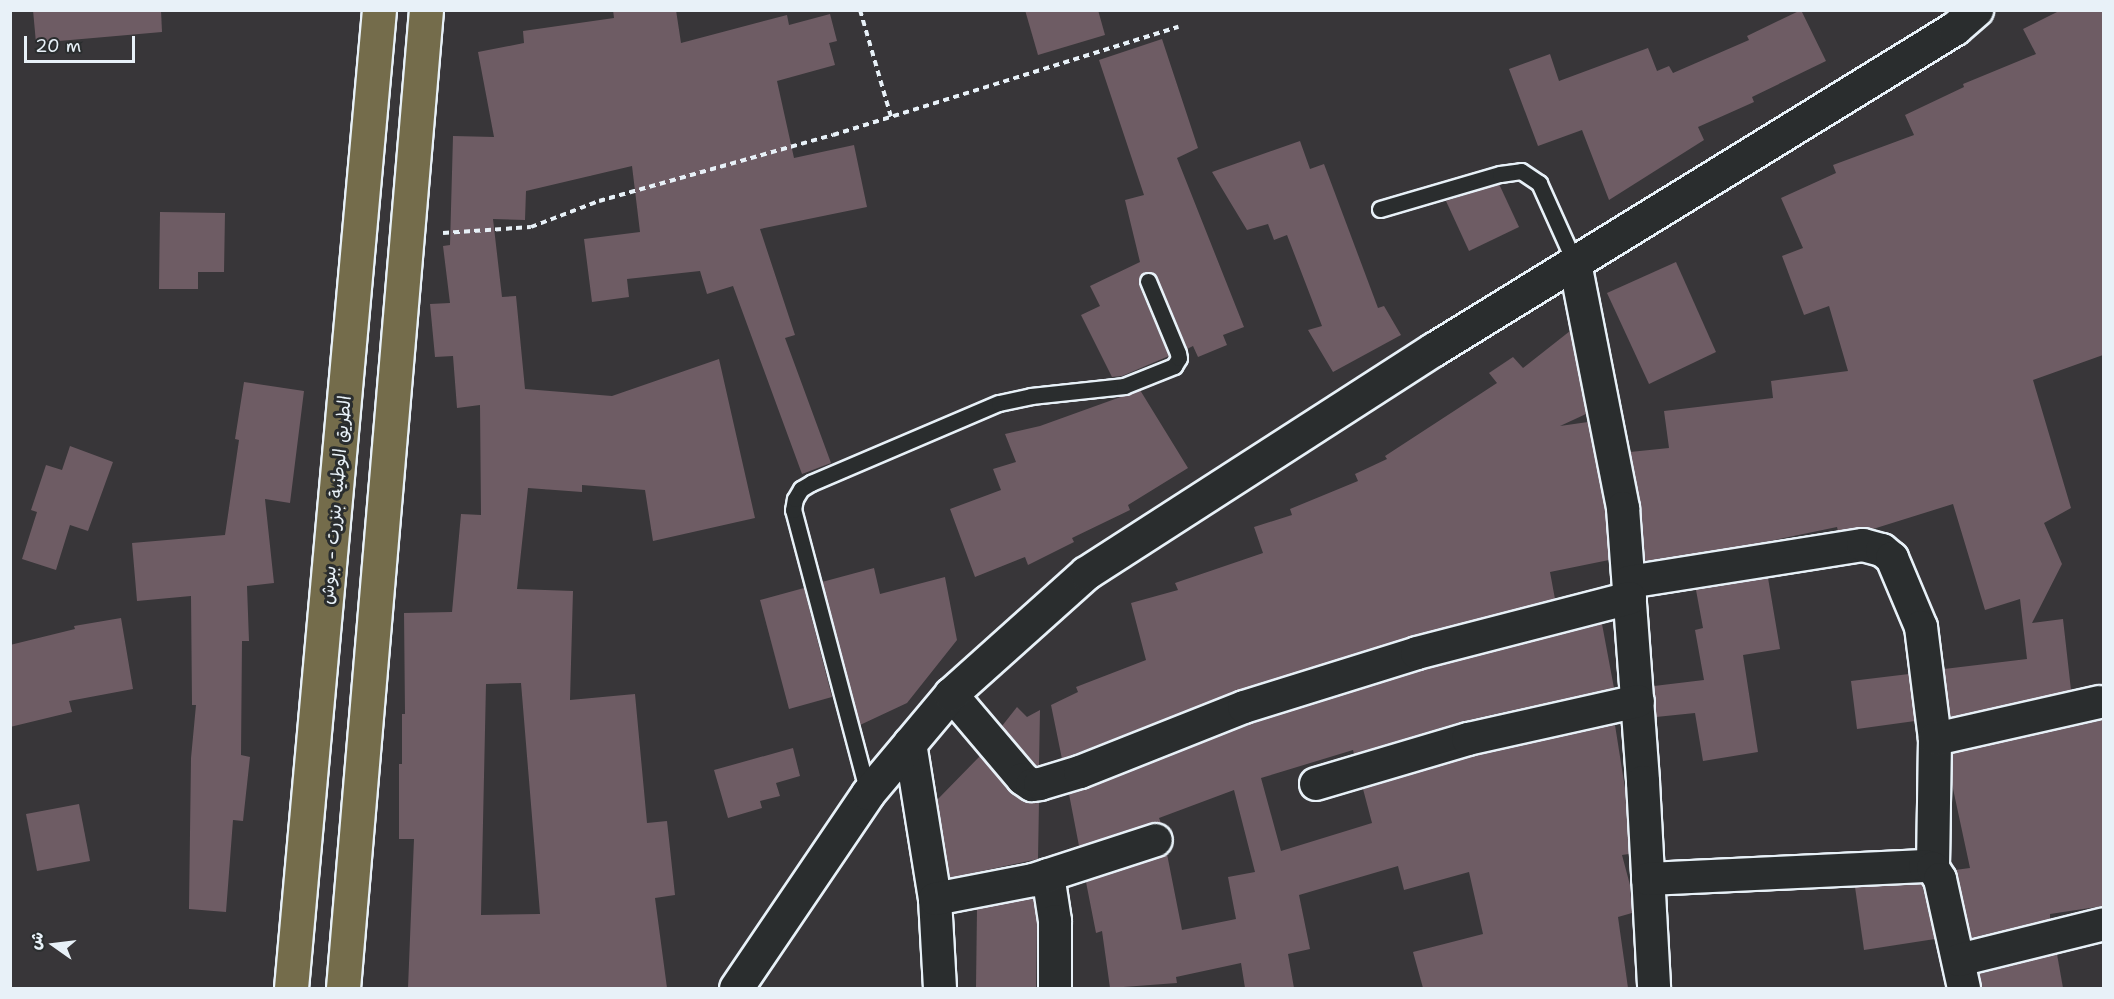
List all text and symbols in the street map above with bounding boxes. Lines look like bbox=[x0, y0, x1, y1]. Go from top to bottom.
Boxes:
scale bar bbox=[27, 24, 138, 62]
text: 20 m bbox=[35, 34, 81, 58]
street label: الطريق الوطنية بنزرت - ببوش bbox=[316, 395, 356, 605]
north arrow bbox=[24, 915, 84, 975]
text: ش bbox=[24, 929, 48, 952]

